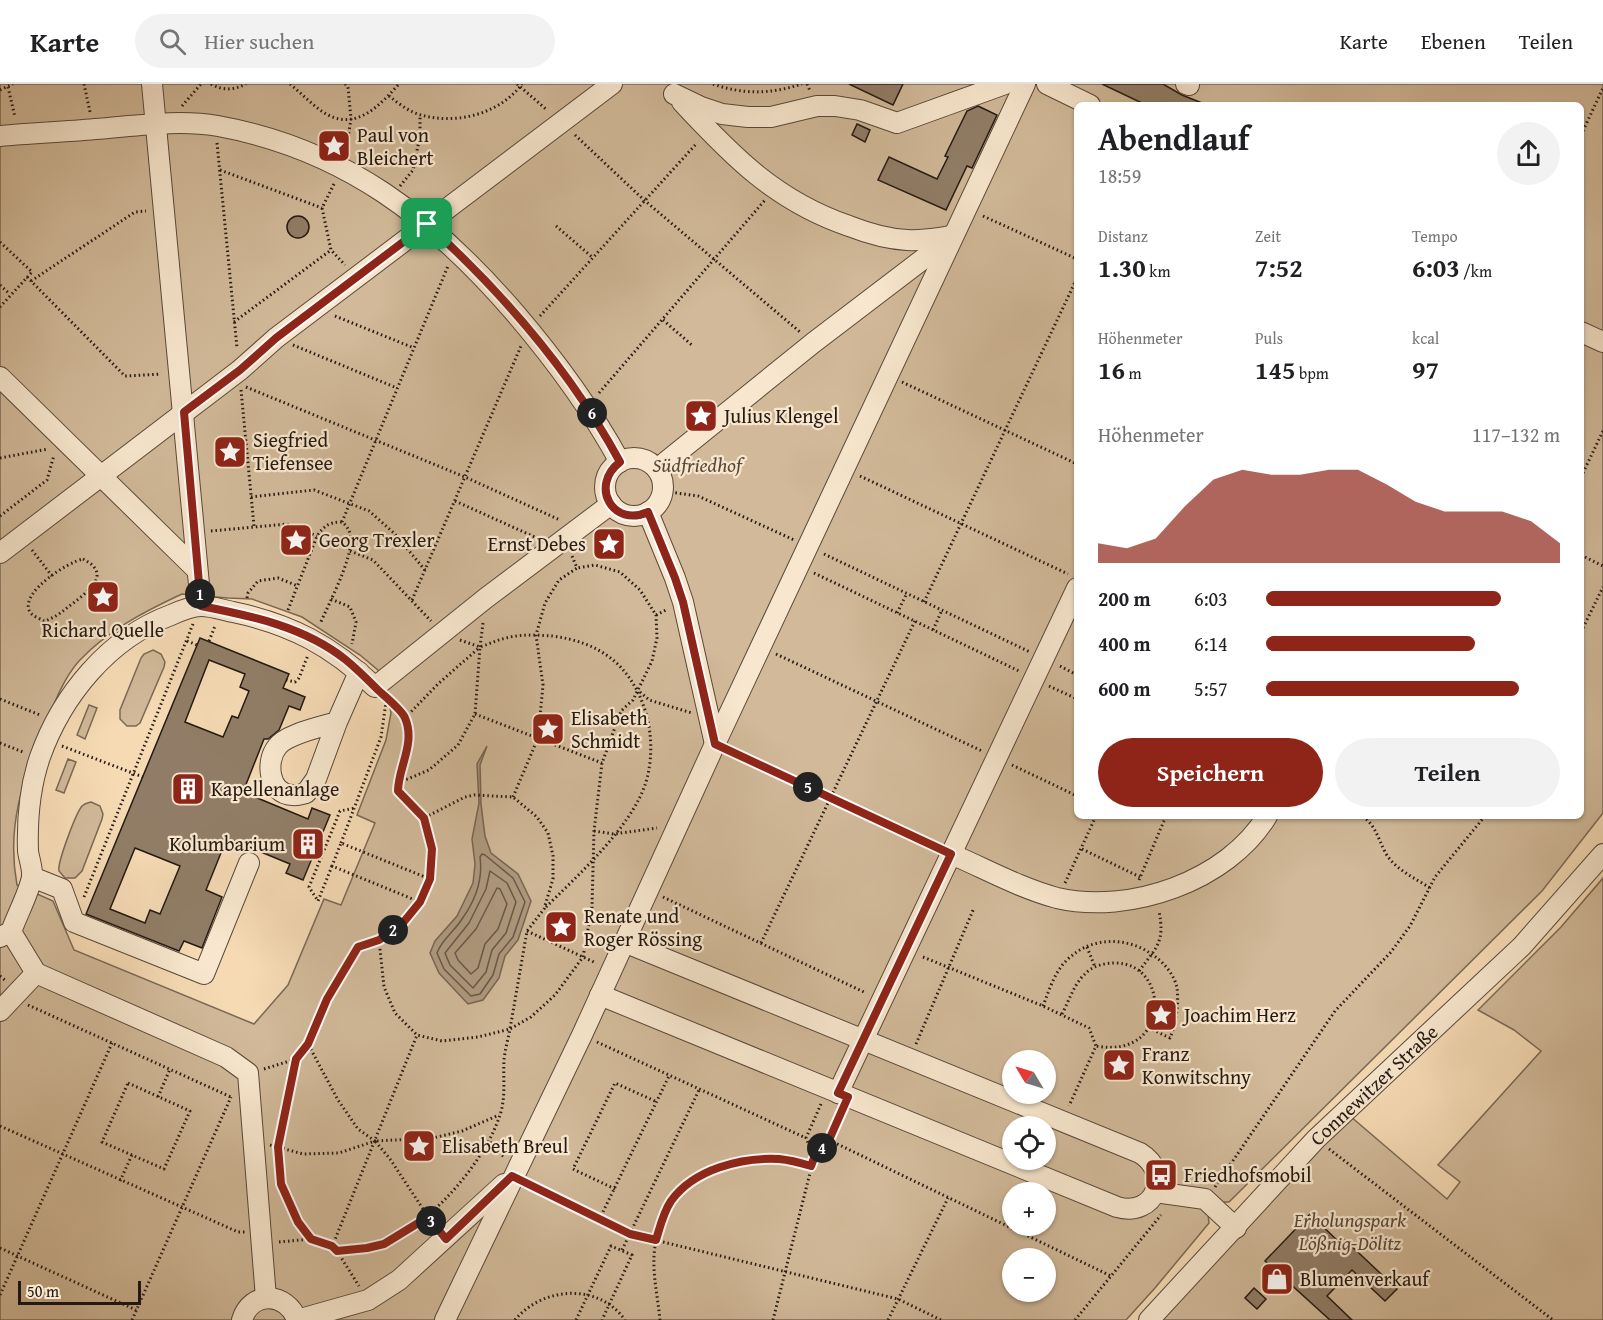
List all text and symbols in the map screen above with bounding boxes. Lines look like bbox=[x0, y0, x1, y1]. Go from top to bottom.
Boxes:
search box bbox=[135, 14, 555, 68]
text: Karte bbox=[30, 21, 99, 62]
icon: search bbox=[156, 25, 189, 58]
text: Hier suchen bbox=[204, 25, 314, 57]
text: Karte bbox=[1340, 26, 1388, 57]
text: Ebenen bbox=[1421, 26, 1486, 57]
text: Teilen bbox=[1519, 26, 1573, 57]
text: Abendlauf bbox=[1098, 114, 1249, 162]
place label: Paul von Bleichert bbox=[357, 120, 433, 172]
button: share bbox=[1497, 122, 1560, 185]
place icon: Paul von Bleichert bbox=[316, 128, 352, 164]
text: 18:59 bbox=[1098, 161, 1141, 190]
pin bbox=[401, 198, 452, 249]
icon: arrive bbox=[410, 207, 443, 240]
text: Distanz bbox=[1098, 224, 1148, 248]
text: Zeit bbox=[1255, 224, 1281, 248]
text: Tempo bbox=[1412, 224, 1458, 248]
text: 1.30 bbox=[1098, 248, 1146, 287]
text: 7:52 bbox=[1255, 248, 1303, 287]
text: 6:03 bbox=[1412, 248, 1460, 287]
text: km bbox=[1146, 259, 1170, 283]
text: /km bbox=[1460, 259, 1492, 283]
text: Höhenmeter bbox=[1098, 326, 1183, 350]
text: Puls bbox=[1255, 326, 1283, 350]
text: kcal bbox=[1412, 326, 1439, 350]
text: 16 bbox=[1098, 350, 1125, 389]
text: 145 bbox=[1255, 350, 1295, 389]
text: 97 bbox=[1412, 350, 1439, 389]
text: m bbox=[1125, 361, 1142, 385]
text: bpm bbox=[1295, 361, 1329, 385]
pin: 6 bbox=[577, 398, 607, 428]
place icon: Julius Klengel bbox=[683, 398, 719, 434]
text: 6 bbox=[588, 401, 596, 425]
place label: Julius Klengel bbox=[721, 401, 839, 430]
text: Höhenmeter bbox=[1098, 420, 1204, 449]
text: 117–132 m bbox=[1472, 420, 1560, 449]
place label: Siegfried Tiefensee bbox=[253, 425, 333, 477]
place icon: Siegfried Tiefensee bbox=[212, 434, 248, 470]
park label: Südfriedhof bbox=[652, 450, 746, 479]
place icon: Georg Trexler bbox=[278, 522, 314, 558]
place label: Georg Trexler bbox=[319, 525, 435, 554]
place icon: Ernst Debes bbox=[591, 526, 627, 562]
place label: Ernst Debes bbox=[488, 529, 586, 558]
place icon: Richard Quelle bbox=[85, 579, 121, 615]
pin: 1 bbox=[185, 579, 215, 609]
text: 1 bbox=[196, 582, 204, 606]
text: 200 m bbox=[1098, 584, 1151, 613]
text: 6:03 bbox=[1194, 584, 1228, 613]
place label: Richard Quelle bbox=[42, 615, 164, 644]
text: 400 m bbox=[1098, 629, 1151, 658]
text: 6:14 bbox=[1194, 629, 1228, 658]
text: 600 m bbox=[1098, 674, 1151, 703]
text: 5:57 bbox=[1194, 674, 1228, 703]
place label: Elisabeth Schmidt bbox=[571, 703, 648, 755]
place icon: Elisabeth Schmidt bbox=[530, 711, 566, 747]
button: Speichern bbox=[1098, 738, 1323, 807]
button: Teilen bbox=[1335, 738, 1560, 807]
building icon: Kapellenanlage bbox=[170, 771, 206, 807]
pin: 5 bbox=[793, 772, 823, 802]
place label: Kapellenanlage bbox=[211, 774, 339, 803]
text: 5 bbox=[804, 775, 812, 799]
building icon: Kolumbarium bbox=[290, 826, 326, 862]
place label: Kolumbarium bbox=[169, 829, 286, 858]
place label: Renate und Roger Rössing bbox=[584, 901, 702, 953]
place icon: Renate und Roger Rössing bbox=[543, 909, 579, 945]
pin: 2 bbox=[378, 915, 408, 945]
text: 2 bbox=[389, 918, 397, 942]
place icon: Joachim Herz bbox=[1143, 997, 1179, 1033]
place label: Joachim Herz bbox=[1181, 1000, 1296, 1029]
street label: Connewitzer Straße bbox=[1303, 1017, 1444, 1152]
place label: Franz Konwitschny bbox=[1142, 1039, 1251, 1091]
place icon: Franz Konwitschny bbox=[1101, 1047, 1137, 1083]
north arrow bbox=[1002, 1050, 1056, 1104]
map controls bbox=[1002, 1050, 1056, 1302]
button: locate bbox=[1002, 1116, 1056, 1170]
place icon: Elisabeth Breul bbox=[401, 1128, 437, 1164]
place label: Elisabeth Breul bbox=[442, 1131, 569, 1160]
pin: 4 bbox=[807, 1133, 837, 1163]
text: 4 bbox=[818, 1136, 826, 1160]
bus stop icon: Friedhofsmobil bbox=[1143, 1157, 1179, 1193]
place label: Friedhofsmobil bbox=[1184, 1160, 1312, 1189]
button: + bbox=[1002, 1182, 1056, 1236]
park label: Erholungspark Lößnig-Dölitz bbox=[1293, 1205, 1407, 1257]
pin: 3 bbox=[416, 1206, 446, 1236]
text: 3 bbox=[427, 1209, 435, 1233]
button: − bbox=[1002, 1248, 1056, 1302]
shop icon: Blumenverkauf bbox=[1259, 1261, 1295, 1297]
place label: Blumenverkauf bbox=[1300, 1264, 1431, 1293]
scale bar bbox=[18, 1278, 141, 1306]
text: 50 m bbox=[27, 1279, 59, 1303]

